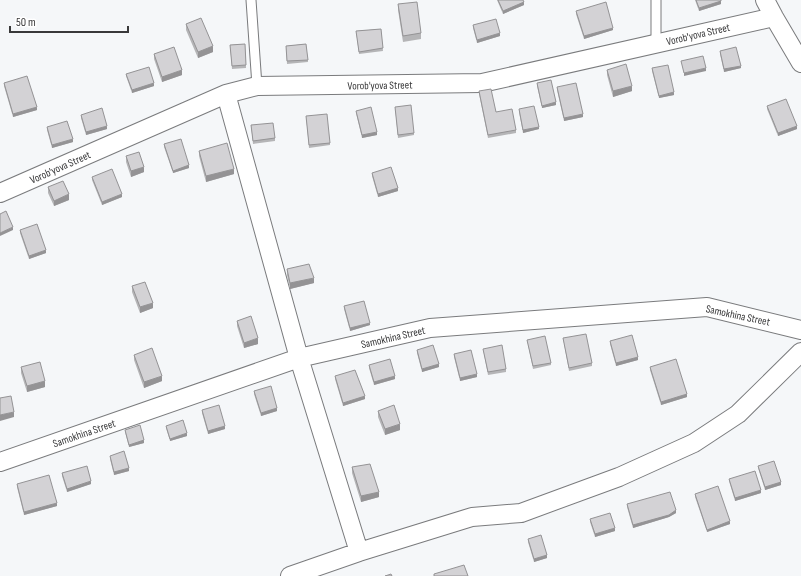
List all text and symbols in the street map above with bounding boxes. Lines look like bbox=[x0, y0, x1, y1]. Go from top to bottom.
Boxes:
scale bar bbox=[10, 8, 128, 34]
text: 50 m bbox=[16, 15, 36, 30]
street label: Vorob'yova Street bbox=[665, 21, 732, 48]
street label: Vorob'yova Street bbox=[347, 78, 413, 93]
street label: Vorob'yova Street bbox=[28, 148, 93, 187]
street label: Samokhina Street bbox=[705, 302, 772, 329]
street label: Samokhina Street bbox=[360, 324, 427, 351]
street label: Samokhina Street bbox=[51, 416, 118, 450]

